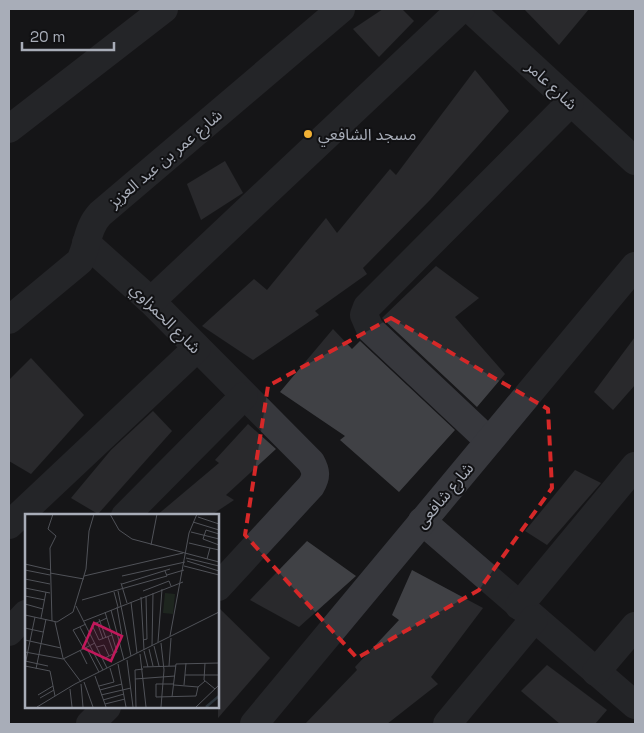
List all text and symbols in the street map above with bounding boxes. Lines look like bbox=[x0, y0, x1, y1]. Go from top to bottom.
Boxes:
scale bar bbox=[22, 20, 115, 52]
text: 20 m bbox=[30, 27, 65, 46]
street label: شارع عامر bbox=[519, 56, 582, 116]
street label: شارع عمر بن عبد العزيز bbox=[103, 105, 228, 214]
place label: مسجد الشافعي bbox=[318, 124, 416, 147]
marker: مسجد الشافعي bbox=[302, 128, 314, 140]
street label: شارع الحمزاوي bbox=[124, 278, 206, 360]
street label: شارع شافعى bbox=[411, 458, 480, 534]
inset map bbox=[25, 514, 219, 708]

